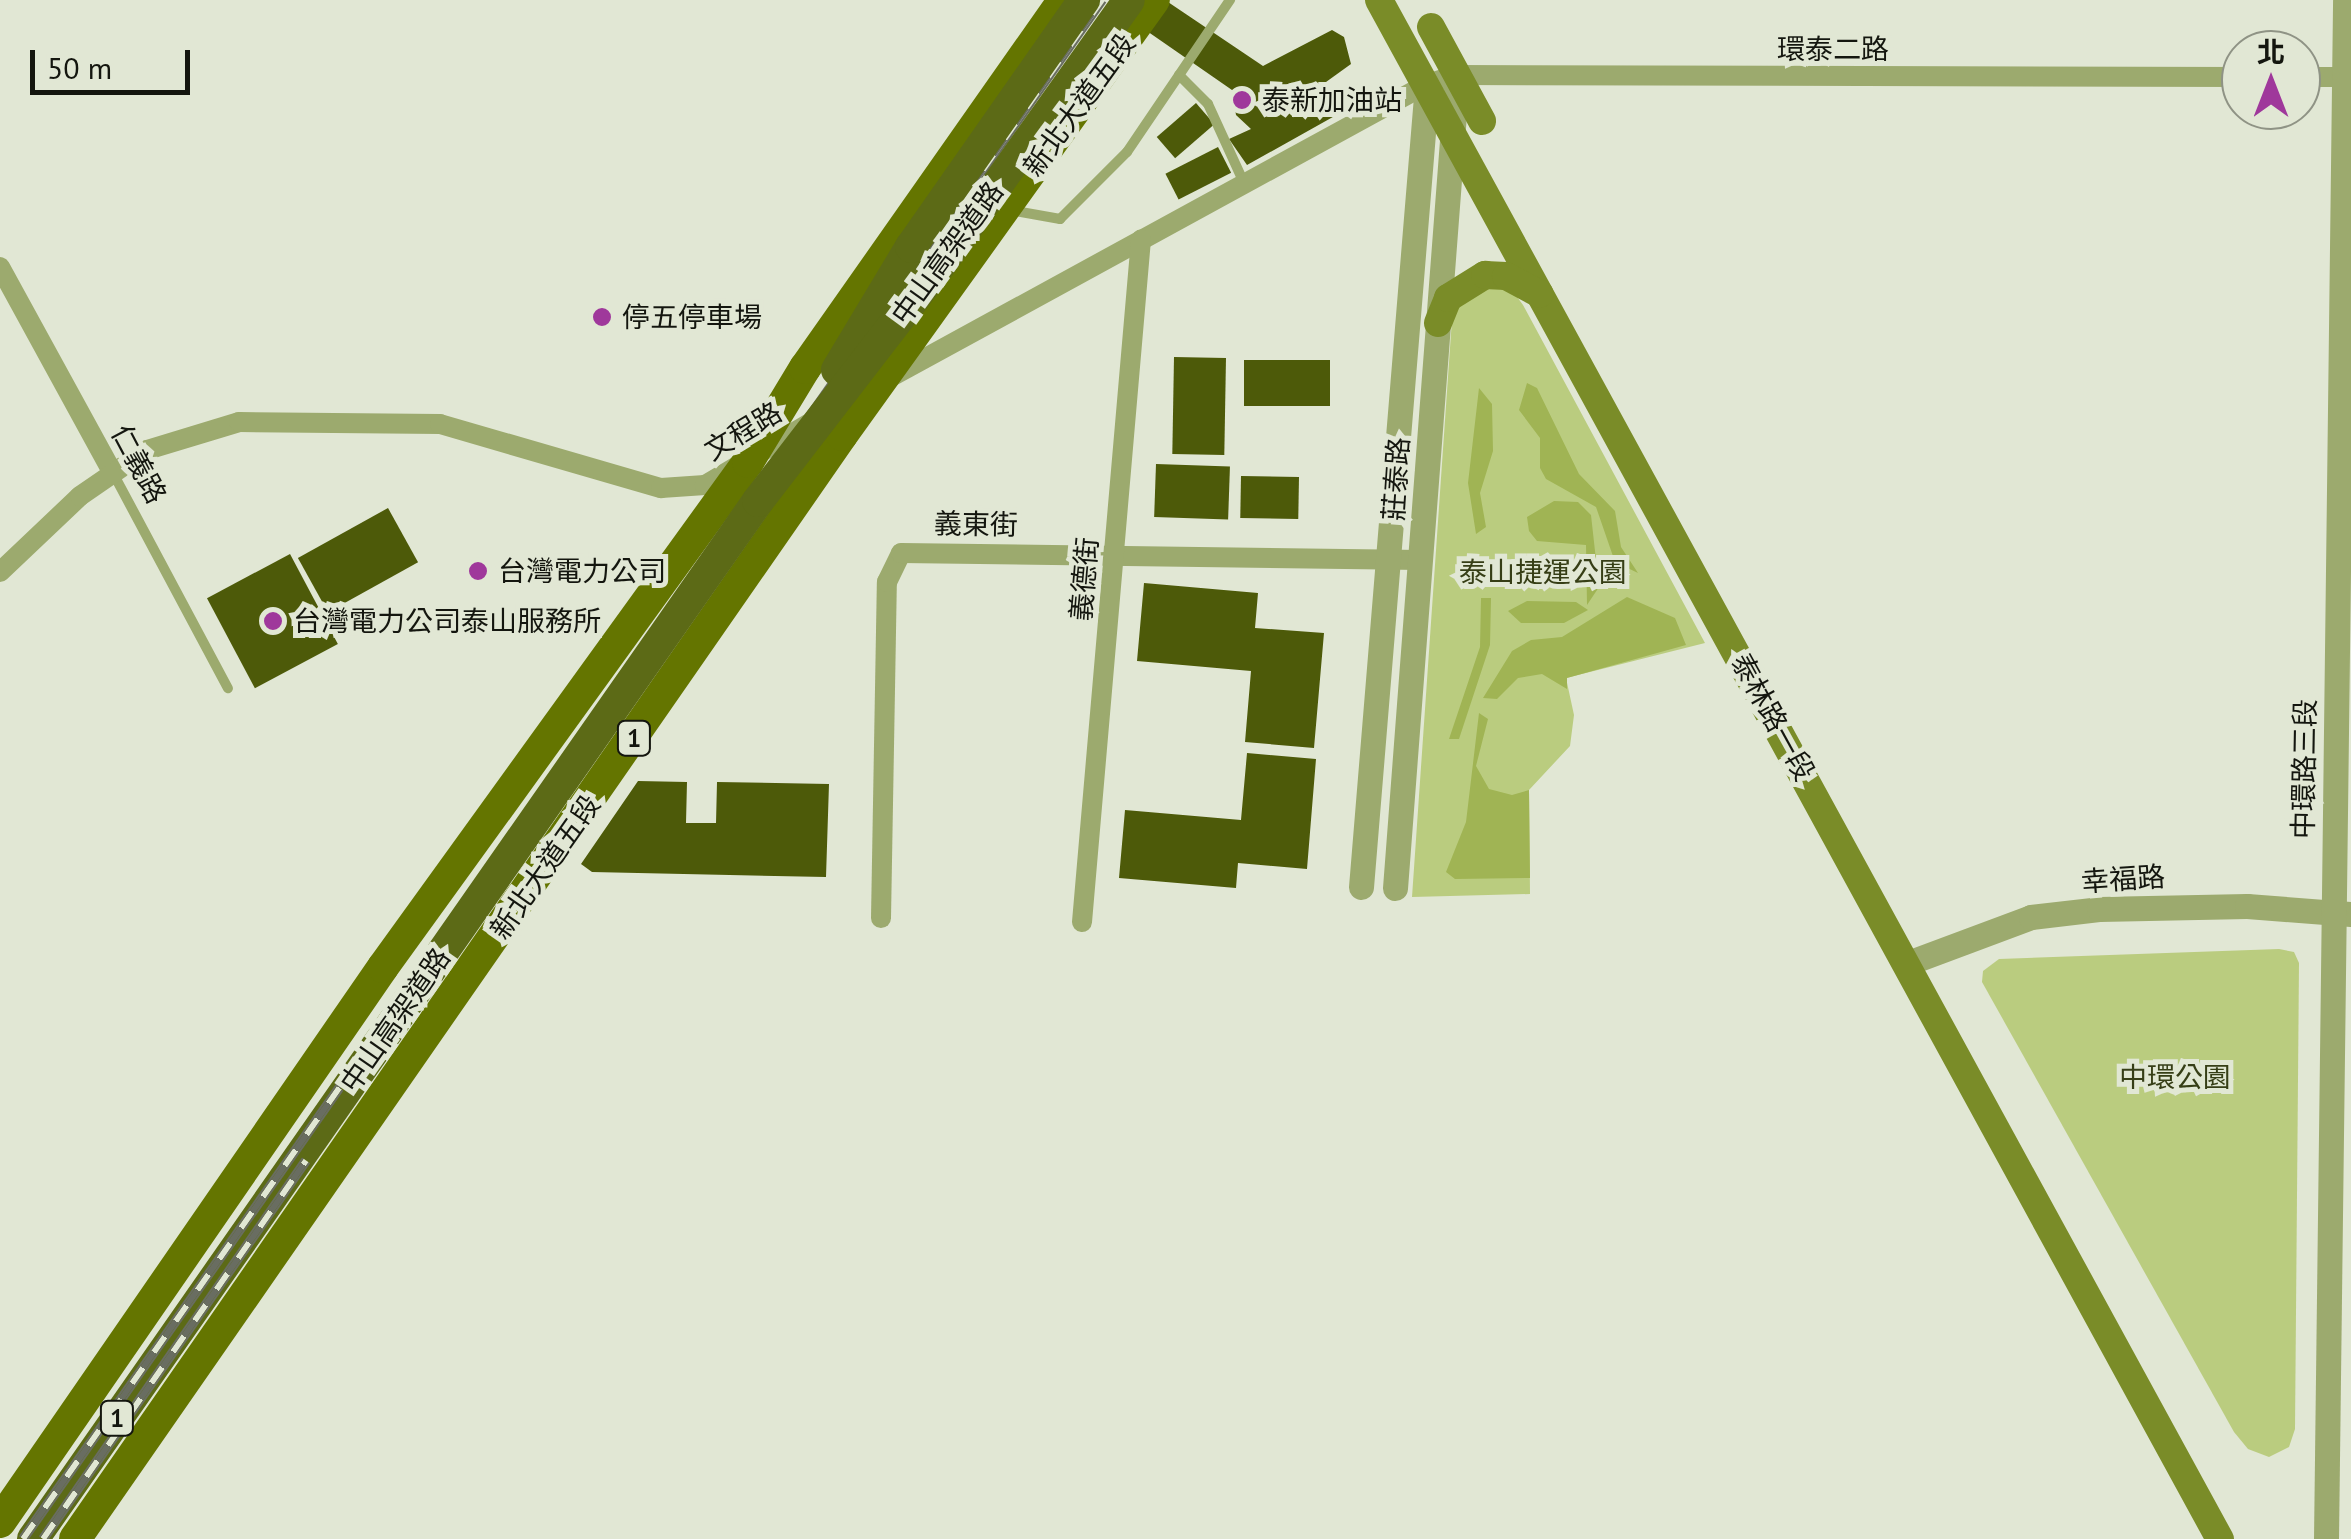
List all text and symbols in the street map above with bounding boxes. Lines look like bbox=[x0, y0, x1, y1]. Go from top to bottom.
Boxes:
street label: 新北大道五段 bbox=[1016, 27, 1142, 183]
scale bar bbox=[35, 30, 195, 92]
north arrow bbox=[2221, 30, 2321, 130]
street label: 環泰二路 bbox=[1777, 32, 1889, 66]
text: 北 bbox=[2257, 33, 2285, 70]
text: 50 m bbox=[47, 48, 112, 87]
place label: 泰新加油站 bbox=[1262, 83, 1402, 117]
marker: 泰新加油站 bbox=[1231, 89, 1253, 111]
street label: 中山高架道路 bbox=[884, 175, 1010, 331]
place label: 停五停車場 bbox=[622, 300, 762, 334]
marker: 停五停車場 bbox=[591, 306, 613, 328]
street label: 文程路 bbox=[698, 395, 788, 467]
street label: 仁義路 bbox=[104, 419, 174, 509]
street label: 莊泰路 bbox=[1376, 436, 1416, 522]
street label: 義東街 bbox=[934, 506, 1018, 542]
street label: 義德街 bbox=[1064, 536, 1104, 622]
place label: 台灣電力公司 bbox=[498, 554, 666, 588]
park label: 泰山捷運公園 bbox=[1459, 555, 1627, 589]
marker: 台灣電力公司 bbox=[467, 560, 489, 582]
place label: 台灣電力公司泰山服務所 bbox=[293, 604, 601, 638]
marker: 台灣電力公司泰山服務所 bbox=[262, 610, 284, 632]
street label: 泰林路一段 bbox=[1724, 648, 1822, 786]
street label: 中環路三段 bbox=[2286, 699, 2322, 839]
road number: 1 bbox=[616, 718, 652, 758]
street label: 新北大道五段 bbox=[483, 789, 607, 945]
street label: 幸福路 bbox=[2080, 859, 2166, 899]
street label: 中山高架道路 bbox=[333, 942, 457, 1098]
park label: 中環公園 bbox=[2119, 1060, 2231, 1094]
road number: 1 bbox=[100, 1398, 134, 1438]

